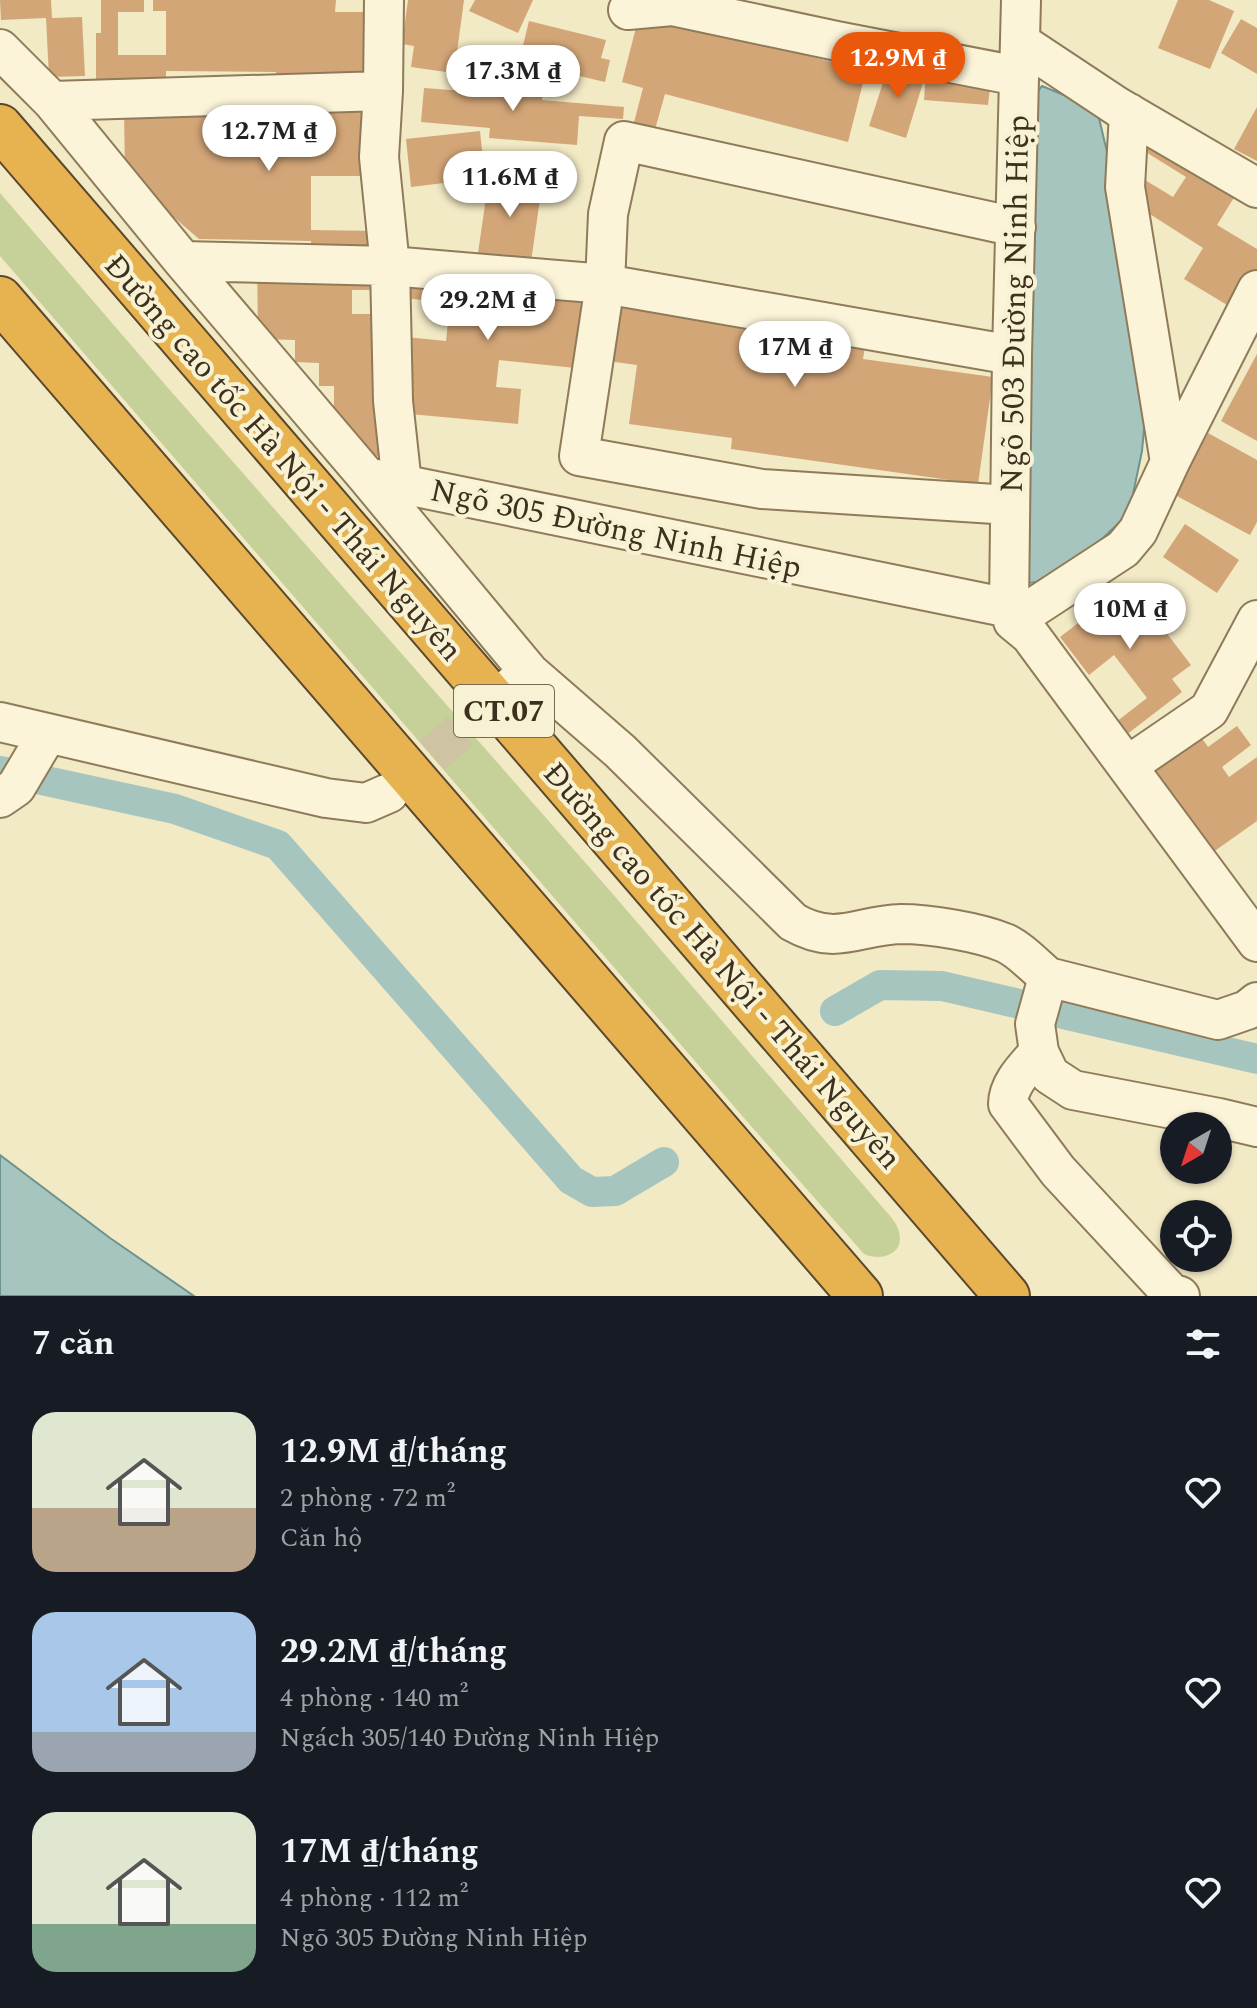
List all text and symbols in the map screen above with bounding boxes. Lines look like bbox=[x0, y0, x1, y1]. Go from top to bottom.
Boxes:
pin: 12.9M ₫ bbox=[824, 32, 972, 100]
text: 12.9M ₫ bbox=[849, 38, 947, 78]
pin: 17.3M ₫ bbox=[439, 45, 587, 113]
text: 17.3M ₫ bbox=[464, 51, 562, 91]
pin: 12.7M ₫ bbox=[195, 105, 343, 173]
text: 12.7M ₫ bbox=[220, 111, 318, 151]
street label: Ngõ 503 Đường Ninh Hiệp bbox=[988, 114, 1043, 494]
pin: 11.6M ₫ bbox=[436, 151, 584, 219]
text: 11.6M ₫ bbox=[461, 157, 559, 197]
street label: Đường cao tốc Hà Nội - Thái Nguyên bbox=[92, 243, 474, 673]
pin: 29.2M ₫ bbox=[414, 274, 562, 342]
text: 29.2M ₫ bbox=[439, 280, 537, 320]
pin: 17M ₫ bbox=[739, 321, 851, 389]
text: 17M ₫ bbox=[757, 327, 833, 367]
street label: Ngõ 305 Đường Ninh Hiệp bbox=[426, 466, 806, 593]
pin: 10M ₫ bbox=[1074, 583, 1186, 651]
text: 10M ₫ bbox=[1092, 589, 1168, 629]
road number: CT.07 bbox=[454, 685, 554, 737]
street label: Đường cao tốc Hà Nội - Thái Nguyên bbox=[531, 751, 913, 1181]
north arrow bbox=[1160, 1112, 1232, 1184]
map controls bbox=[1160, 1112, 1232, 1272]
button: locate bbox=[1160, 1200, 1232, 1272]
text: 7 căn bbox=[32, 1318, 115, 1370]
icon: filters bbox=[1181, 1322, 1225, 1366]
text: 12.9M ₫/tháng bbox=[280, 1426, 507, 1478]
icon: home bbox=[96, 1444, 192, 1540]
icon: heart bbox=[1181, 1470, 1225, 1514]
text: 2 phòng · 72 m² bbox=[280, 1478, 455, 1518]
text: Căn hộ bbox=[280, 1518, 362, 1558]
text: 29.2M ₫/tháng bbox=[280, 1626, 507, 1678]
icon: home bbox=[96, 1644, 192, 1740]
icon: heart bbox=[1181, 1670, 1225, 1714]
text: 4 phòng · 140 m² bbox=[280, 1678, 468, 1718]
text: Ngách 305/140 Đường Ninh Hiệp bbox=[280, 1718, 659, 1758]
text: 17M ₫/tháng bbox=[280, 1826, 479, 1878]
icon: home bbox=[96, 1844, 192, 1940]
icon: heart bbox=[1181, 1870, 1225, 1914]
text: 4 phòng · 112 m² bbox=[280, 1878, 468, 1918]
text: Ngõ 305 Đường Ninh Hiệp bbox=[280, 1918, 587, 1958]

